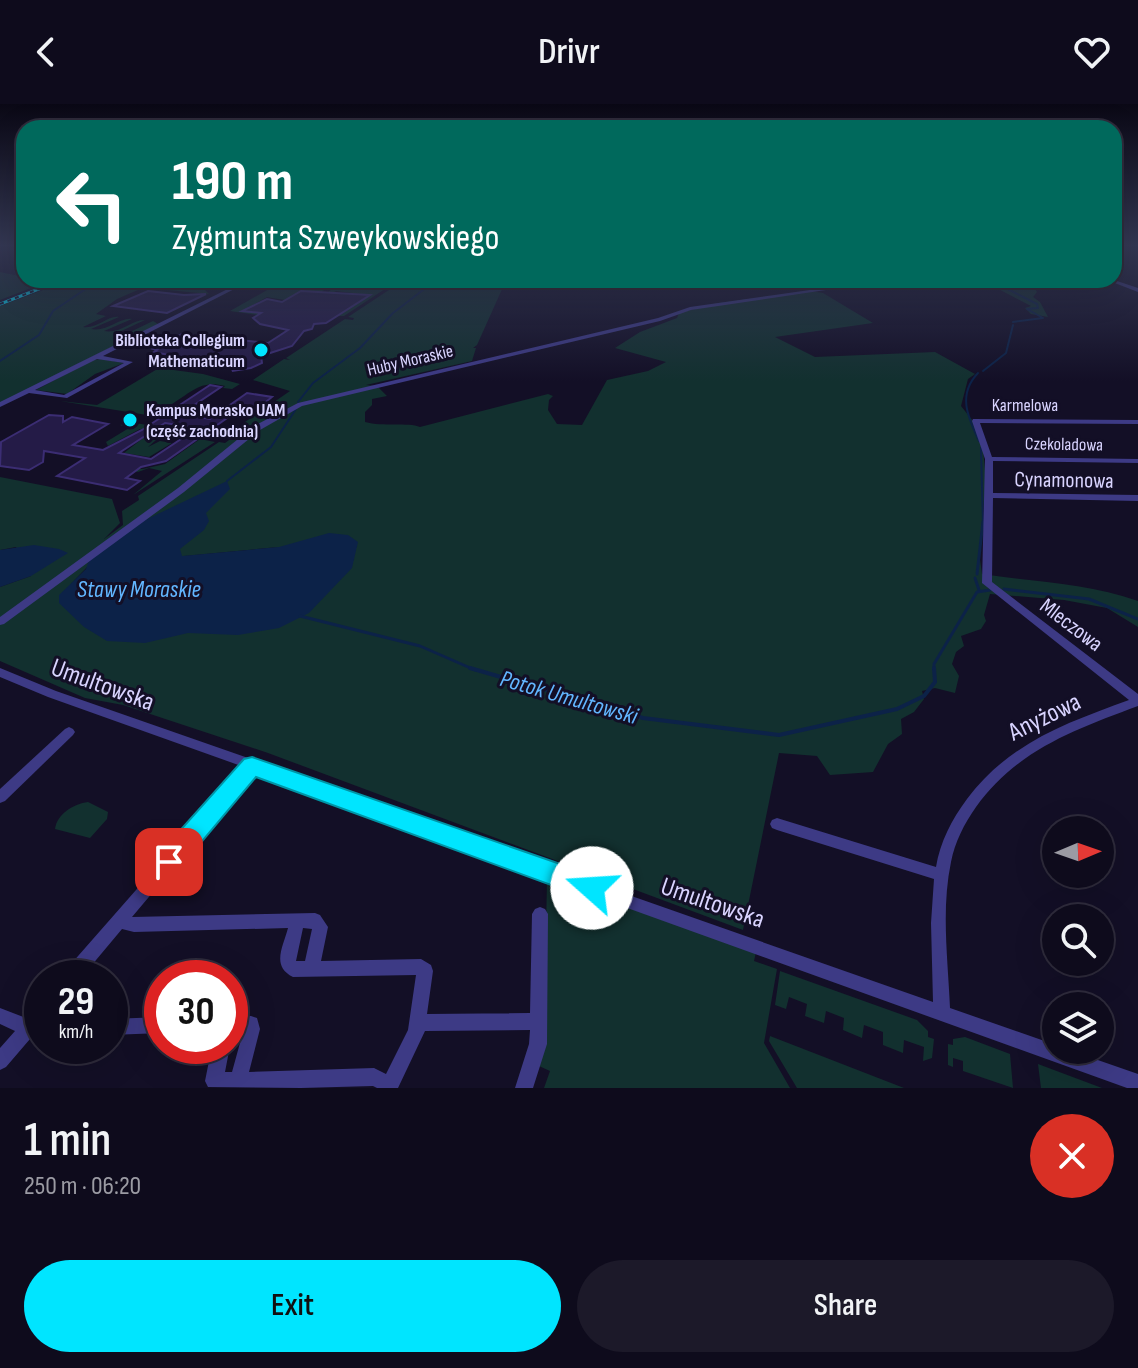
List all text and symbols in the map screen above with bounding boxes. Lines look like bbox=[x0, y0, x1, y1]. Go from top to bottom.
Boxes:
icon: back bbox=[24, 30, 68, 74]
icon: heart bbox=[1070, 30, 1114, 74]
text: Drivr bbox=[538, 31, 600, 74]
text: 190 m bbox=[172, 149, 293, 216]
icon: left bbox=[40, 152, 144, 256]
text: Zygmunta Szweykowskiego bbox=[172, 217, 499, 260]
place label: Biblioteka Collegium Mathematicum bbox=[115, 330, 245, 372]
street label: Huby Moraskie bbox=[365, 340, 455, 381]
marker: Biblioteka Collegium Mathematicum bbox=[252, 341, 270, 359]
street label: Karmelowa bbox=[992, 395, 1058, 416]
place label: Kampus Morasko UAM (część zachodnia) bbox=[146, 400, 285, 442]
marker: Kampus Morasko UAM (część zachodnia) bbox=[121, 411, 139, 429]
street label: Czekoladowa bbox=[1025, 433, 1103, 456]
street label: Cynamonowa bbox=[1014, 466, 1114, 495]
water label: Stawy Moraskie bbox=[77, 575, 201, 604]
street label: Mleczowa bbox=[1034, 593, 1108, 658]
street label: Umultowska bbox=[47, 652, 158, 718]
water label: Potok Umultowski bbox=[497, 664, 642, 731]
street label: Anyżowa bbox=[1002, 687, 1086, 749]
north arrow bbox=[1042, 816, 1114, 888]
map controls bbox=[1042, 816, 1114, 1064]
pin bbox=[135, 828, 203, 896]
icon: arrive bbox=[147, 840, 191, 884]
position arrow bbox=[550, 846, 634, 930]
street label: Umultowska bbox=[657, 871, 768, 936]
button: search bbox=[1042, 904, 1114, 976]
speed limit sign: 30 bbox=[144, 960, 248, 1064]
text: 29 bbox=[58, 978, 94, 1026]
button: layers bbox=[1042, 992, 1114, 1064]
text: km/h bbox=[59, 1020, 93, 1044]
text: 1 min bbox=[24, 1112, 111, 1169]
button: close bbox=[1030, 1114, 1114, 1198]
text: 250 m · 06:20 bbox=[24, 1171, 141, 1202]
button: Exit bbox=[24, 1260, 561, 1352]
button: Share bbox=[577, 1260, 1114, 1352]

